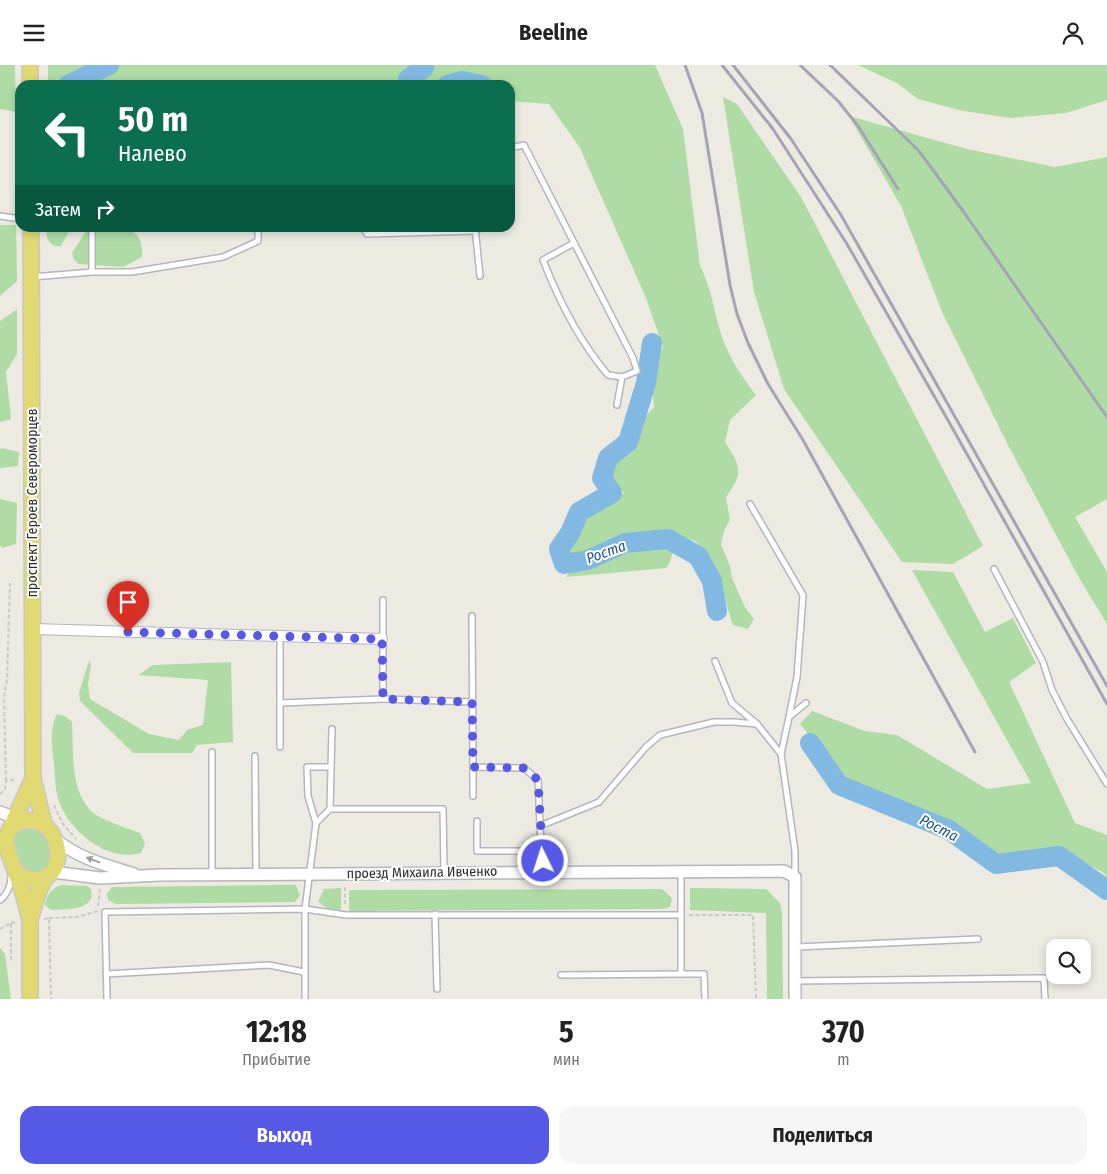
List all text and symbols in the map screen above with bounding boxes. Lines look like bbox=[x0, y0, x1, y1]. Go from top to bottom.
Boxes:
icon: menu bbox=[20, 19, 48, 47]
text: Beeline bbox=[519, 19, 588, 46]
icon: person bbox=[1059, 19, 1087, 47]
text: 50 m bbox=[118, 98, 188, 140]
icon: left bbox=[35, 100, 100, 165]
text: Налево bbox=[118, 140, 187, 167]
icon: right bbox=[91, 195, 119, 223]
text: Затем bbox=[35, 198, 81, 221]
street label: проспект Героев Североморцев bbox=[24, 408, 41, 598]
water label: Роста bbox=[584, 536, 628, 567]
pin bbox=[107, 581, 149, 632]
icon: arrive bbox=[114, 588, 142, 616]
water label: Роста bbox=[917, 811, 961, 845]
position arrow bbox=[516, 834, 568, 886]
one-way arrow bbox=[86, 856, 100, 864]
street label: проезд Михаила Ивченко bbox=[346, 863, 498, 882]
map controls bbox=[1046, 939, 1091, 984]
button: search bbox=[1046, 939, 1091, 984]
text: 12:18 bbox=[246, 1014, 307, 1050]
text: 5 bbox=[559, 1014, 574, 1050]
text: 370 bbox=[822, 1014, 865, 1050]
text: Прибытие bbox=[242, 1050, 311, 1069]
text: мин bbox=[553, 1050, 580, 1069]
text: m bbox=[837, 1050, 850, 1069]
button: Выход bbox=[20, 1106, 549, 1164]
button: Поделиться bbox=[559, 1106, 1087, 1164]

